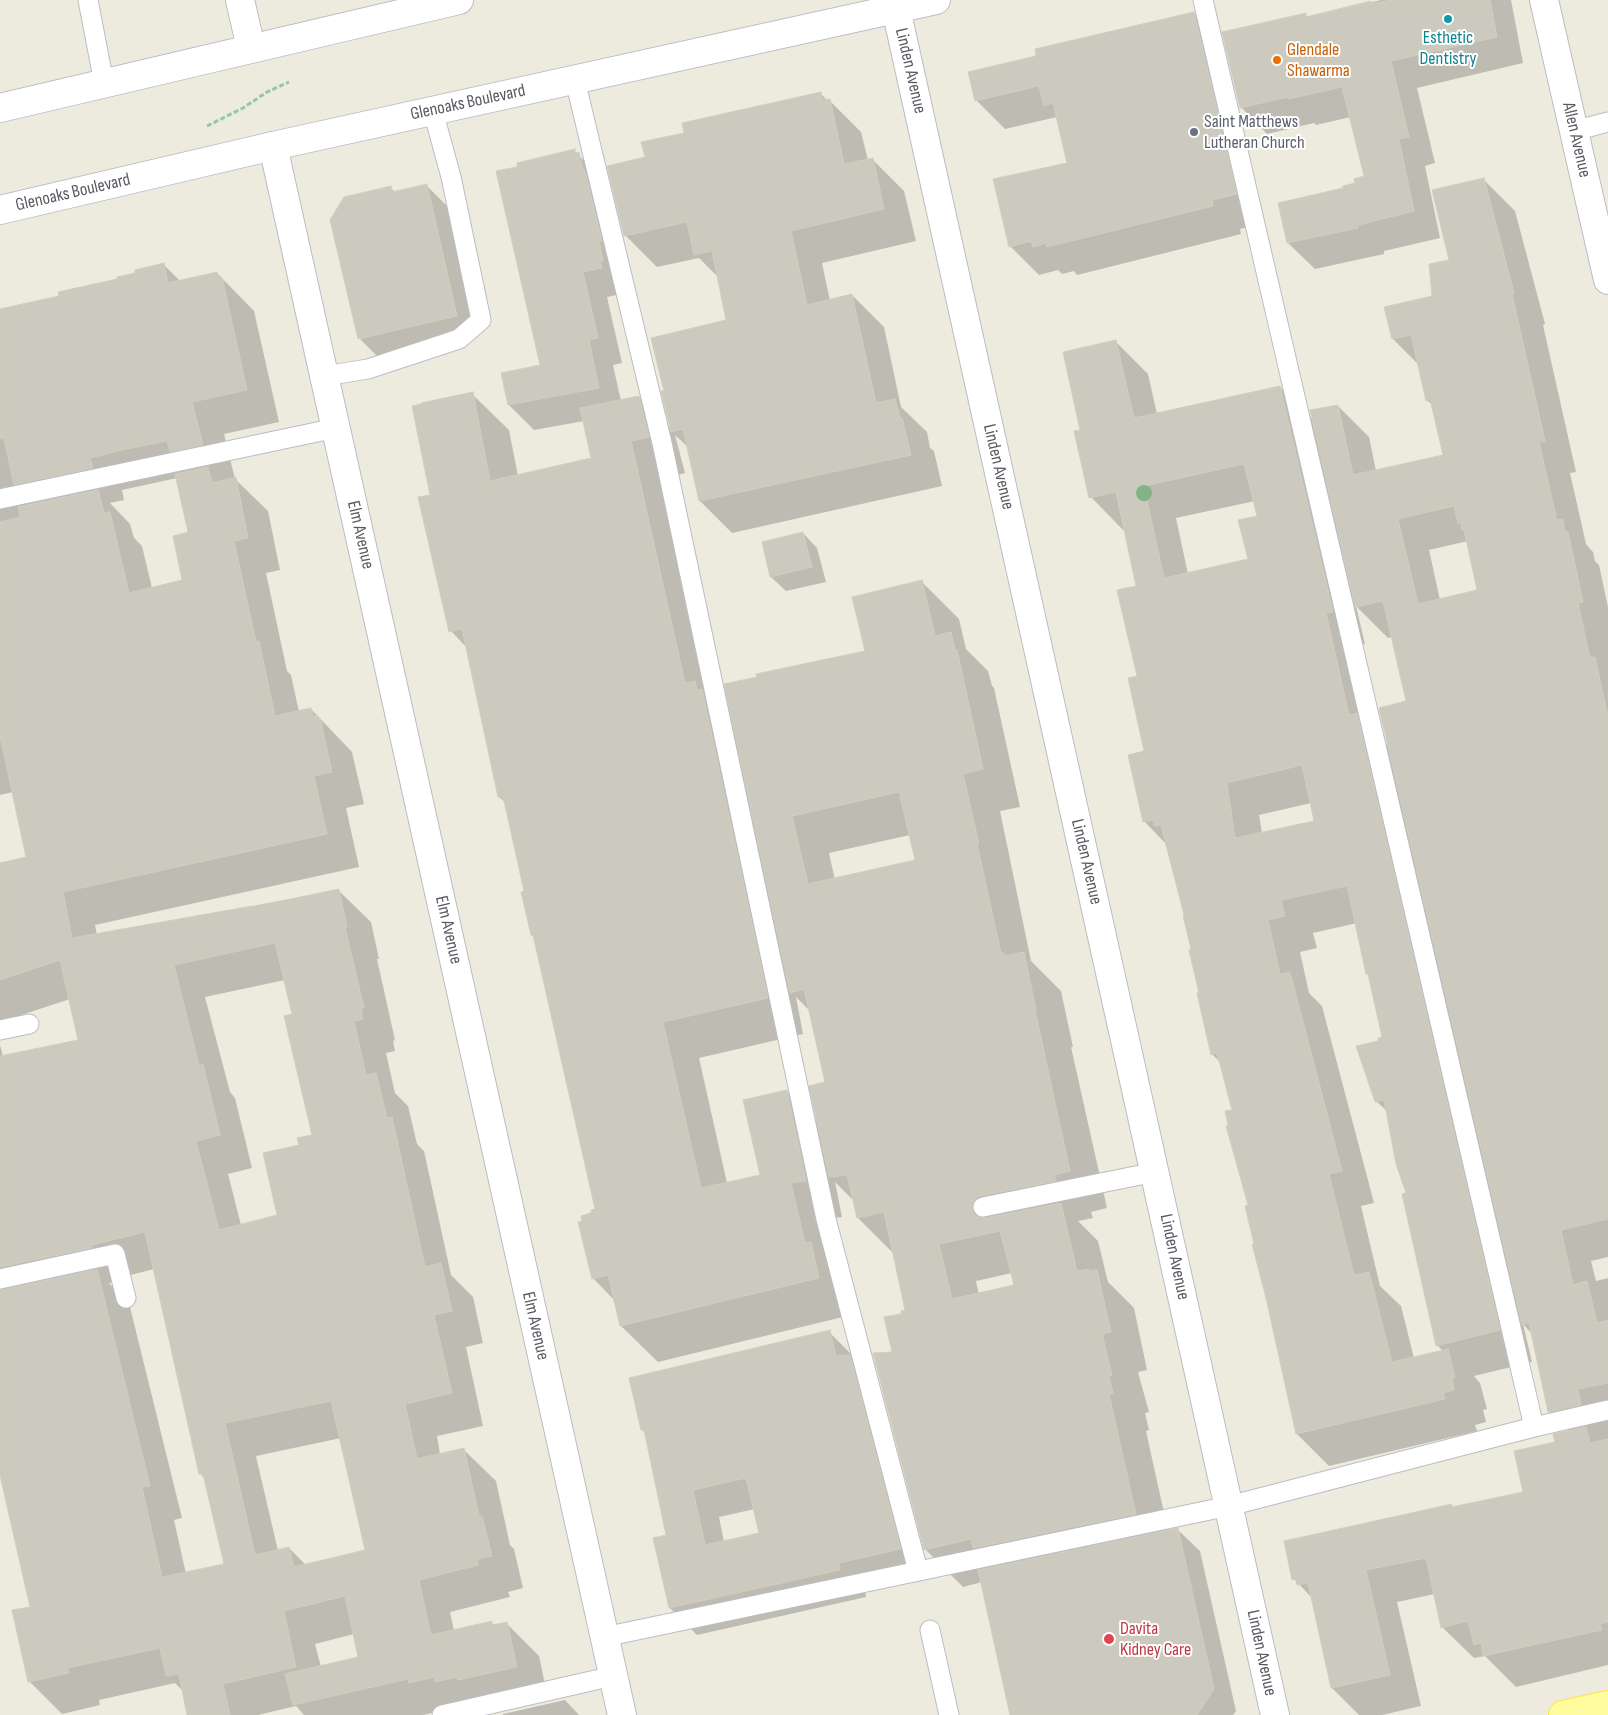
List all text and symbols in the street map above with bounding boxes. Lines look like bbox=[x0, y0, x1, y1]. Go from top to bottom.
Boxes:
marker: Esthetic Dentistry bbox=[1442, 13, 1454, 25]
street label: Linden Avenue bbox=[890, 26, 930, 116]
place label: Esthetic Dentistry bbox=[1420, 27, 1476, 70]
place label: Glendale Shawarma bbox=[1287, 39, 1350, 82]
marker: Glendale Shawarma bbox=[1271, 54, 1283, 66]
street label: Glenoaks Boulevard bbox=[408, 80, 528, 126]
street label: Allen Avenue bbox=[1557, 100, 1595, 180]
place label: Saint Matthews Lutheran Church bbox=[1204, 111, 1305, 154]
marker: Saint Matthews Lutheran Church bbox=[1188, 126, 1200, 138]
street label: Glenoaks Boulevard bbox=[14, 169, 132, 217]
street label: Linden Avenue bbox=[978, 422, 1018, 512]
street label: Elm Avenue bbox=[342, 499, 378, 571]
street label: Linden Avenue bbox=[1066, 817, 1106, 907]
street label: Elm Avenue bbox=[430, 894, 466, 966]
street label: Linden Avenue bbox=[1154, 1212, 1194, 1302]
street label: Elm Avenue bbox=[517, 1290, 553, 1362]
street label: Linden Avenue bbox=[1241, 1608, 1281, 1698]
place label: Davita Kidney Care bbox=[1120, 1618, 1191, 1660]
marker: Davita Kidney Care bbox=[1102, 1632, 1116, 1646]

